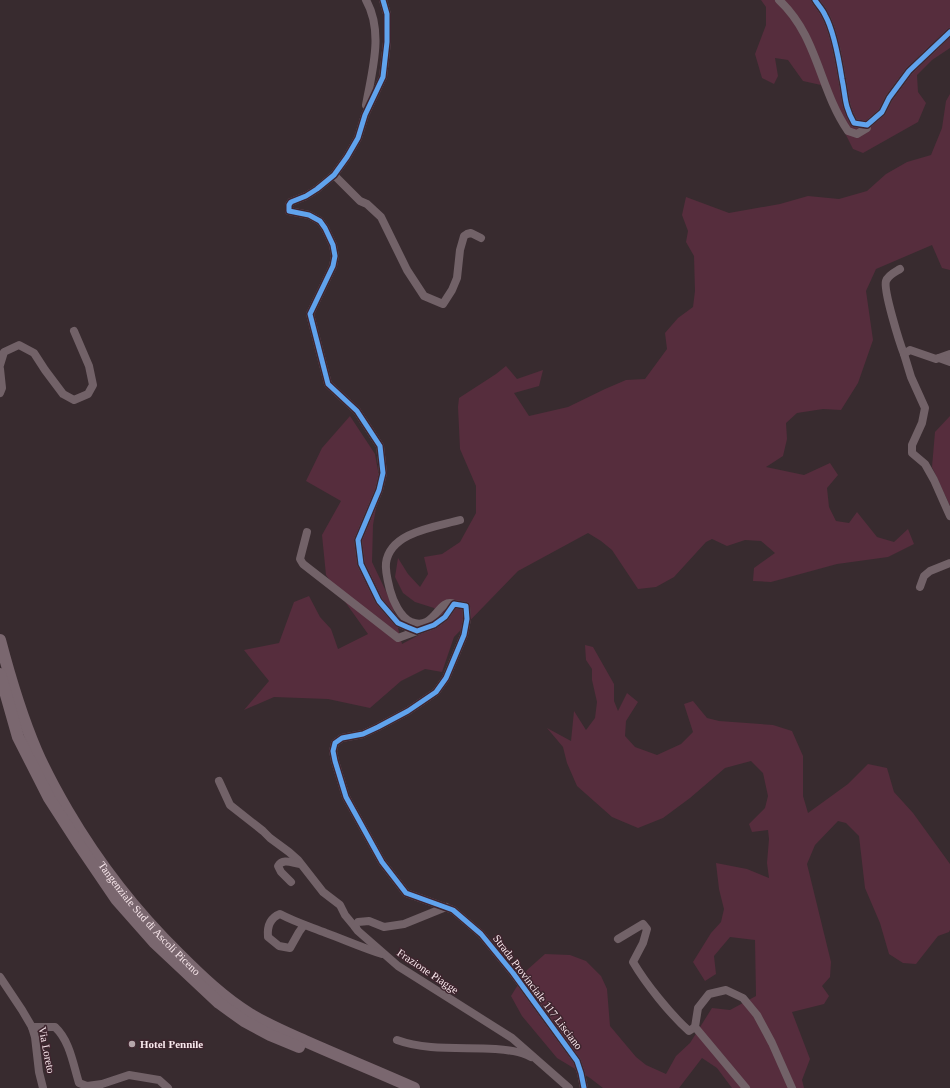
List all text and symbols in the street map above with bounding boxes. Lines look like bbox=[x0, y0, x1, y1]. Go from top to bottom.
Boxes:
street label: Tangenziale Sud di Ascoli Piceno bbox=[96, 859, 203, 978]
street label: Strada Provinciale 117 Lisciano bbox=[491, 932, 585, 1052]
street label: Frazione Piagge bbox=[395, 946, 461, 996]
street label: Via Loreto bbox=[37, 1026, 57, 1075]
place label: Hotel Pennile bbox=[140, 1038, 203, 1050]
marker: Hotel Pennile bbox=[127, 1039, 137, 1049]

